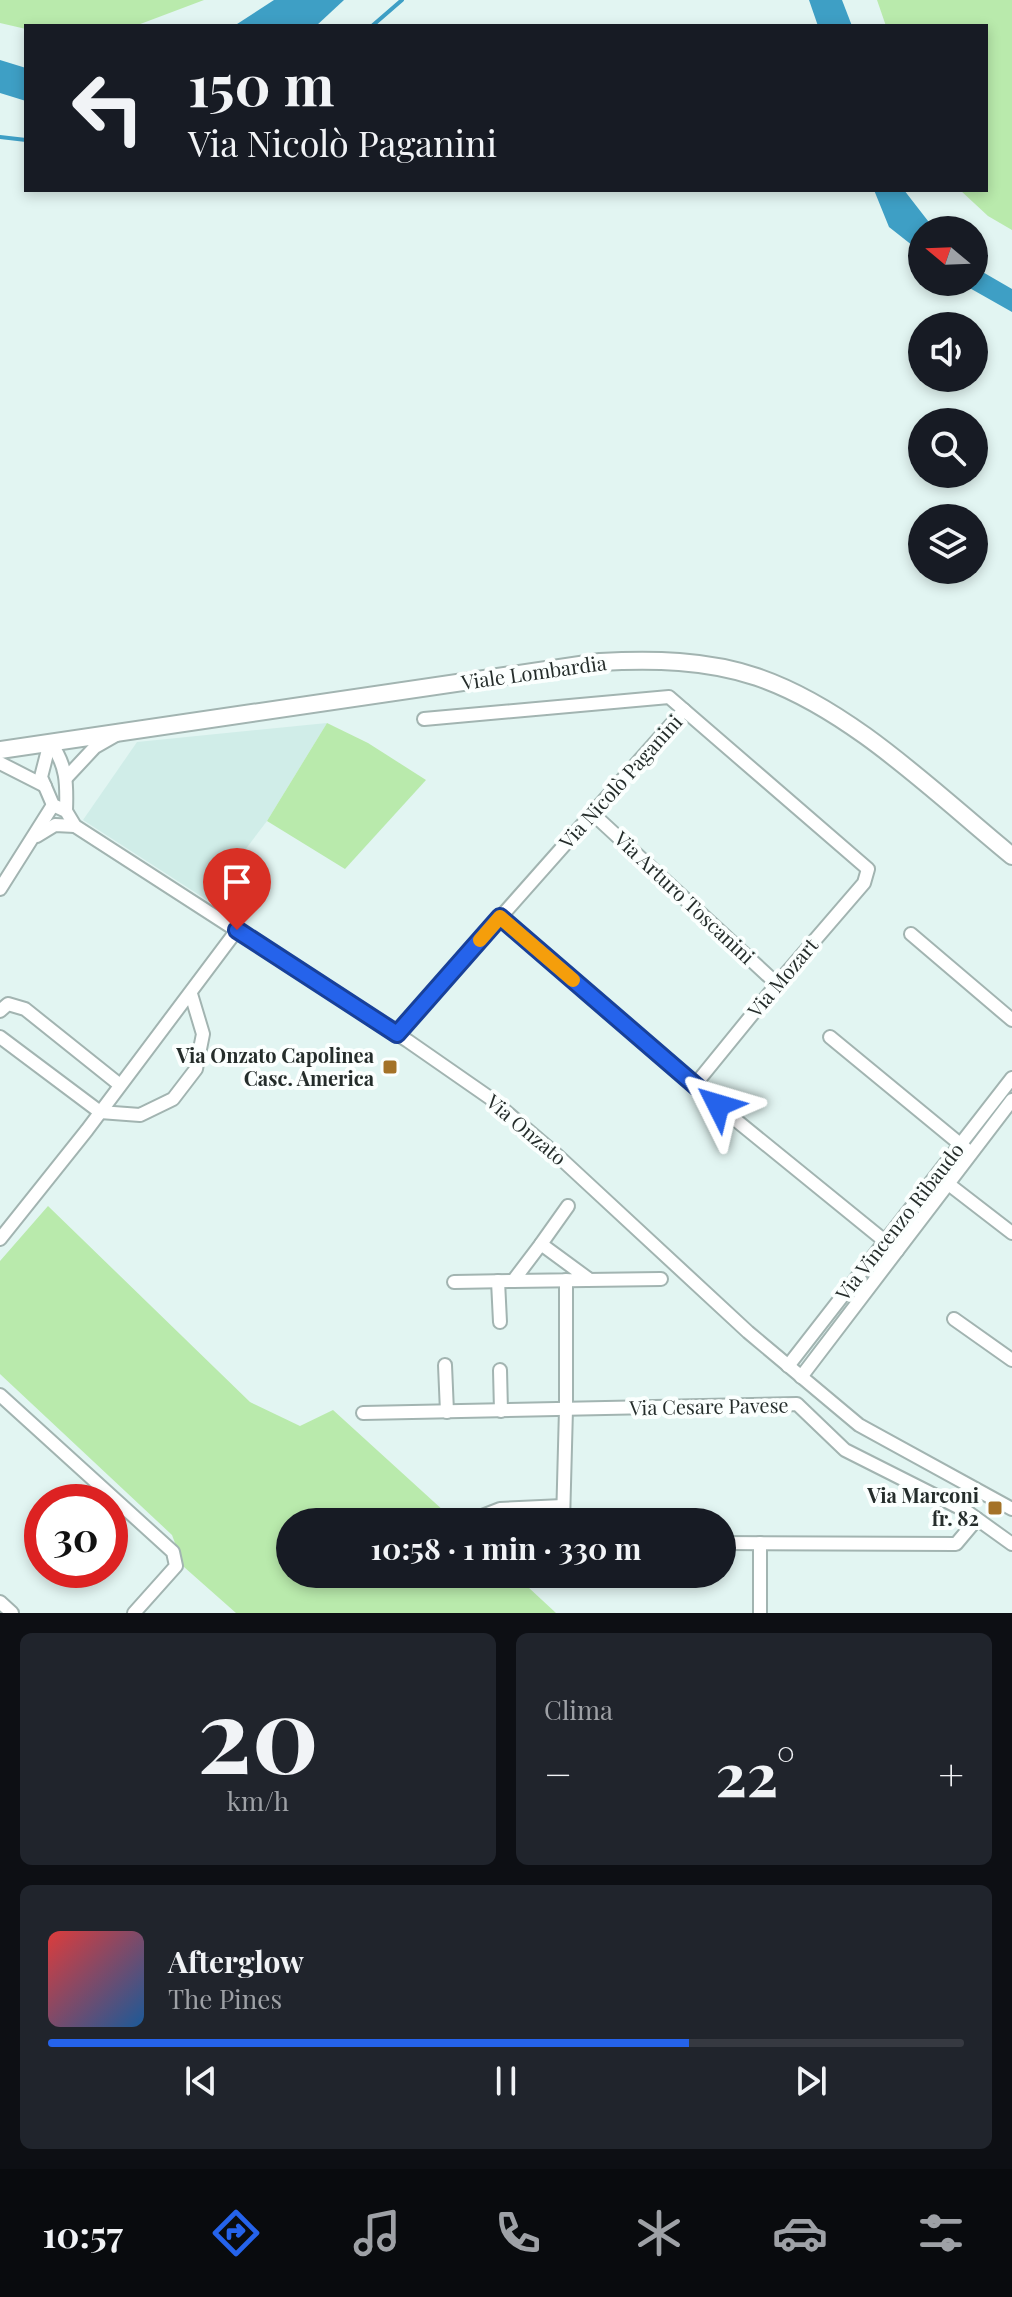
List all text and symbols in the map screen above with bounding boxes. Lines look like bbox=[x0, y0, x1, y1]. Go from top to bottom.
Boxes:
text: 150 m bbox=[188, 46, 334, 121]
icon: left bbox=[56, 56, 160, 160]
text: Via Nicolò Paganini bbox=[188, 118, 497, 166]
north arrow bbox=[908, 216, 988, 296]
map controls bbox=[908, 216, 988, 584]
button: sound bbox=[908, 312, 988, 392]
button: search bbox=[908, 408, 988, 488]
button: layers bbox=[908, 504, 988, 584]
street label: Viale Lombardia bbox=[459, 648, 608, 695]
street label: Via Nicolò Paganini bbox=[552, 708, 687, 855]
street label: Via Arturo Toscanini bbox=[608, 824, 761, 969]
pin bbox=[203, 848, 271, 930]
icon: arrive bbox=[215, 860, 259, 904]
street label: Via Mozart bbox=[740, 931, 824, 1023]
place label: Via Onzato Capolinea Casc. America bbox=[175, 1041, 375, 1091]
marker: Via Onzato Capolinea Casc. America bbox=[381, 1058, 399, 1076]
position arrow bbox=[676, 1063, 760, 1147]
street label: Via Onzato bbox=[480, 1087, 573, 1170]
street label: Via Vincenzo Ribaudo bbox=[828, 1137, 969, 1306]
street label: Via Cesare Pavese bbox=[628, 1391, 789, 1420]
place label: Via Marconi fr. 82 bbox=[866, 1481, 979, 1531]
speed limit sign: 30 bbox=[24, 1484, 128, 1588]
marker: Via Marconi fr. 82 bbox=[986, 1499, 1004, 1517]
text: 10:58 · 1 min · 330 m bbox=[371, 1528, 641, 1568]
text: 20 bbox=[197, 1661, 319, 1800]
text: Clima bbox=[544, 1692, 613, 1727]
text: 22° bbox=[715, 1732, 795, 1812]
text: − bbox=[544, 1743, 572, 1802]
text: + bbox=[938, 1743, 964, 1802]
text: km/h bbox=[227, 1783, 289, 1818]
text: Afterglow bbox=[168, 1941, 304, 1981]
text: The Pines bbox=[168, 1981, 282, 2016]
icon: previous bbox=[179, 2059, 223, 2103]
icon: pause bbox=[484, 2059, 528, 2103]
icon: next bbox=[789, 2059, 833, 2103]
icon: directions bbox=[208, 2205, 264, 2261]
icon: music bbox=[349, 2205, 405, 2261]
icon: phone bbox=[490, 2205, 546, 2261]
icon: climate bbox=[631, 2205, 687, 2261]
icon: car bbox=[772, 2205, 828, 2261]
icon: filters bbox=[913, 2205, 969, 2261]
text: 10:57 bbox=[43, 2209, 123, 2257]

